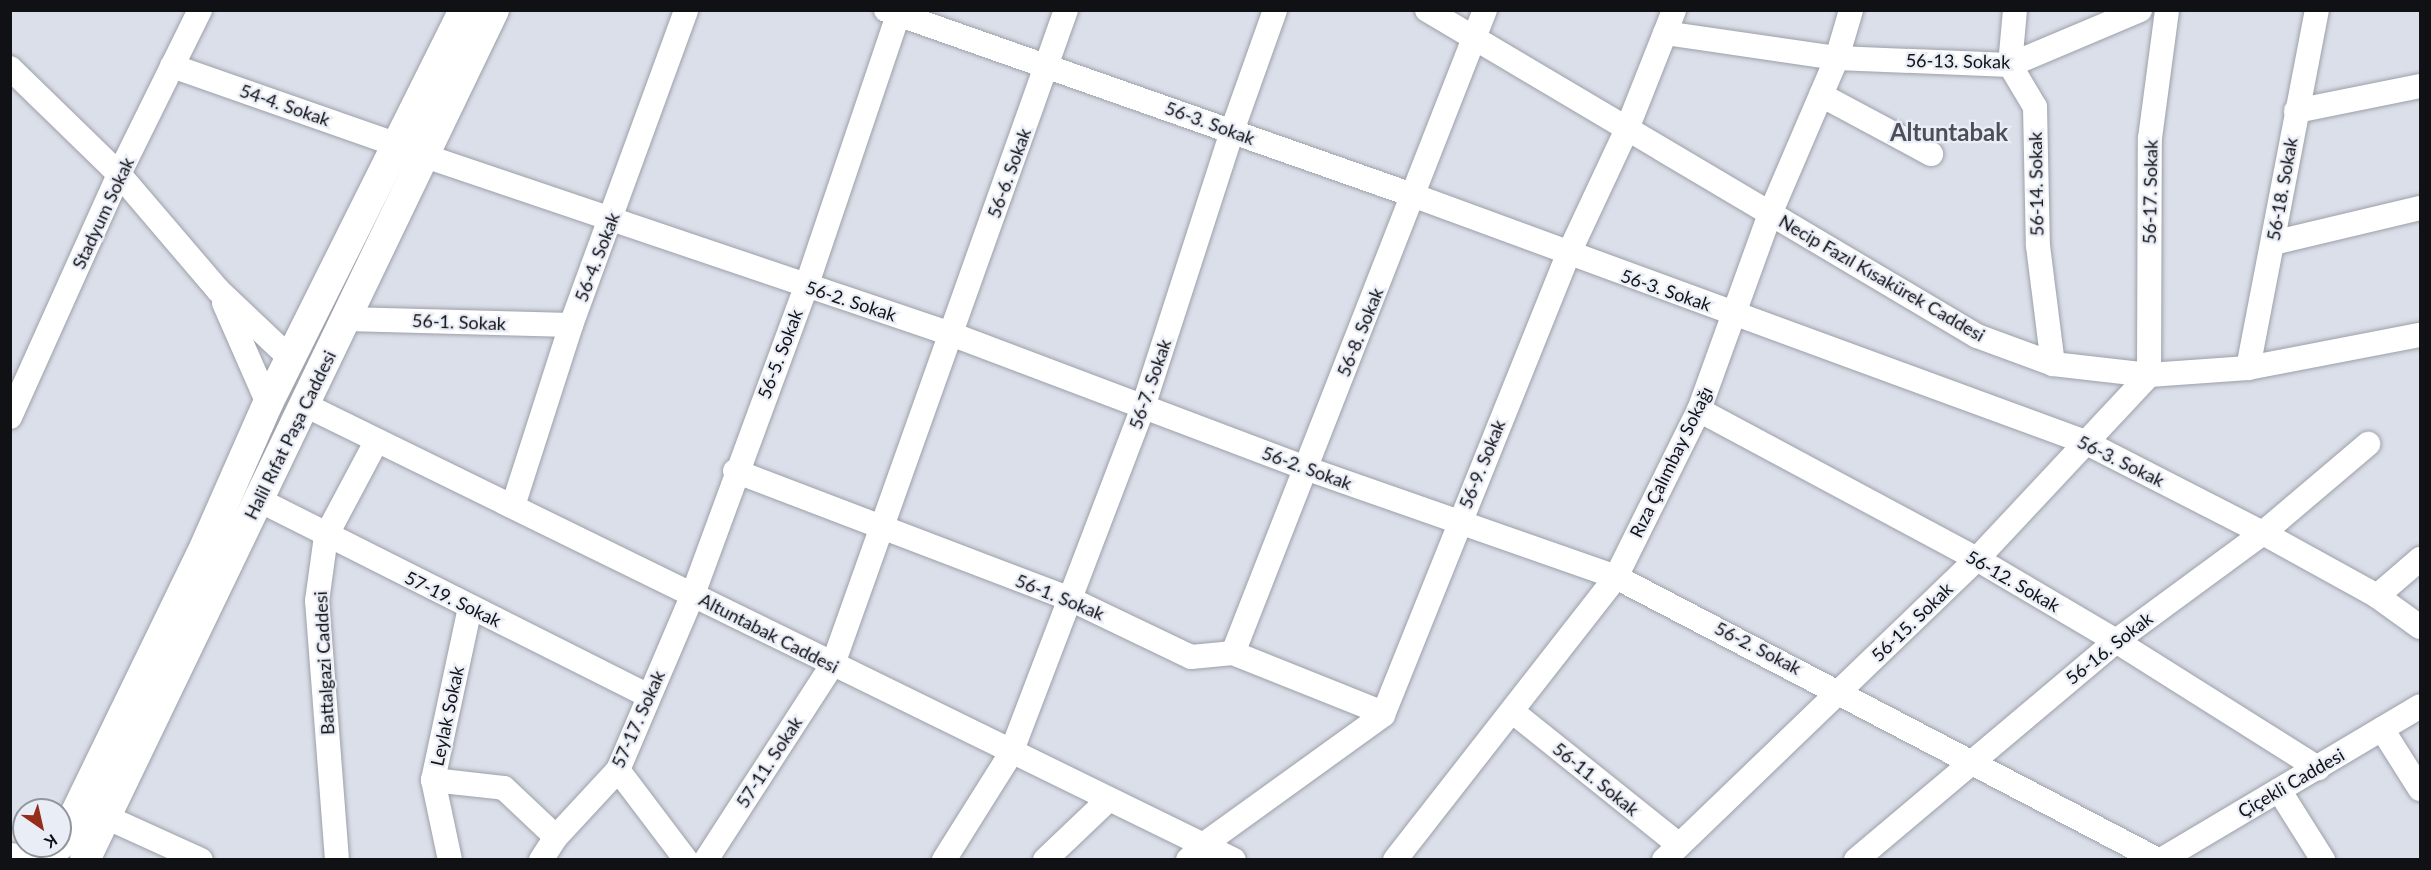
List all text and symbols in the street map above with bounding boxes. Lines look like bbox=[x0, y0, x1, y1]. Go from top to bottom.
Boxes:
street label: 56-13. Sokak bbox=[1906, 49, 2010, 73]
street label: 54-4. Sokak bbox=[237, 79, 333, 131]
street label: 56-3. Sokak bbox=[1162, 97, 1258, 149]
district label: Altuntabak bbox=[1890, 118, 2008, 146]
street label: 56-6. Sokak bbox=[983, 125, 1035, 221]
street label: 56-14. Sokak bbox=[2024, 132, 2048, 236]
street label: 56-18. Sokak bbox=[2262, 136, 2302, 242]
street label: 56-17. Sokak bbox=[2138, 140, 2162, 244]
street label: Stadyum Sokak bbox=[68, 154, 138, 272]
street label: 56-4. Sokak bbox=[570, 209, 624, 305]
street label: Necip Fazıl Kısakürek Caddesi bbox=[1775, 210, 1989, 346]
street label: 56-3. Sokak bbox=[1618, 264, 1714, 316]
street label: 56-2. Sokak bbox=[803, 276, 899, 326]
street label: 56-8. Sokak bbox=[1332, 284, 1388, 380]
street label: 56-5. Sokak bbox=[753, 306, 807, 402]
street label: 56-1. Sokak bbox=[412, 310, 506, 334]
street label: 56-7. Sokak bbox=[1124, 336, 1176, 432]
street label: Halil Rıfat Paşa Caddesi bbox=[240, 347, 340, 523]
street label: Rıza Çalımbay Sokağı bbox=[1625, 383, 1717, 541]
street label: 56-9. Sokak bbox=[1454, 416, 1510, 512]
street label: 56-3. Sokak bbox=[2074, 431, 2168, 491]
street label: 56-2. Sokak bbox=[1259, 442, 1355, 494]
street label: 56-12. Sokak bbox=[1962, 546, 2064, 616]
street label: 57-19. Sokak bbox=[401, 566, 505, 632]
street label: 56-1. Sokak bbox=[1012, 569, 1108, 625]
street label: 56-15. Sokak bbox=[1867, 578, 1957, 666]
street label: Altuntabak Caddesi bbox=[696, 588, 842, 678]
street label: Battalgazi Caddesi bbox=[309, 591, 339, 735]
street label: 56-16. Sokak bbox=[2061, 607, 2157, 689]
street label: 56-2. Sokak bbox=[1711, 617, 1805, 679]
street label: Leylak Sokak bbox=[426, 664, 468, 768]
street label: 57-17. Sokak bbox=[607, 667, 669, 771]
street label: 57-11. Sokak bbox=[731, 712, 807, 812]
street label: 56-11. Sokak bbox=[1549, 738, 1643, 820]
street label: Çiçekli Caddesi bbox=[2234, 744, 2348, 822]
north arrow bbox=[12, 798, 72, 858]
text: K bbox=[41, 831, 61, 853]

